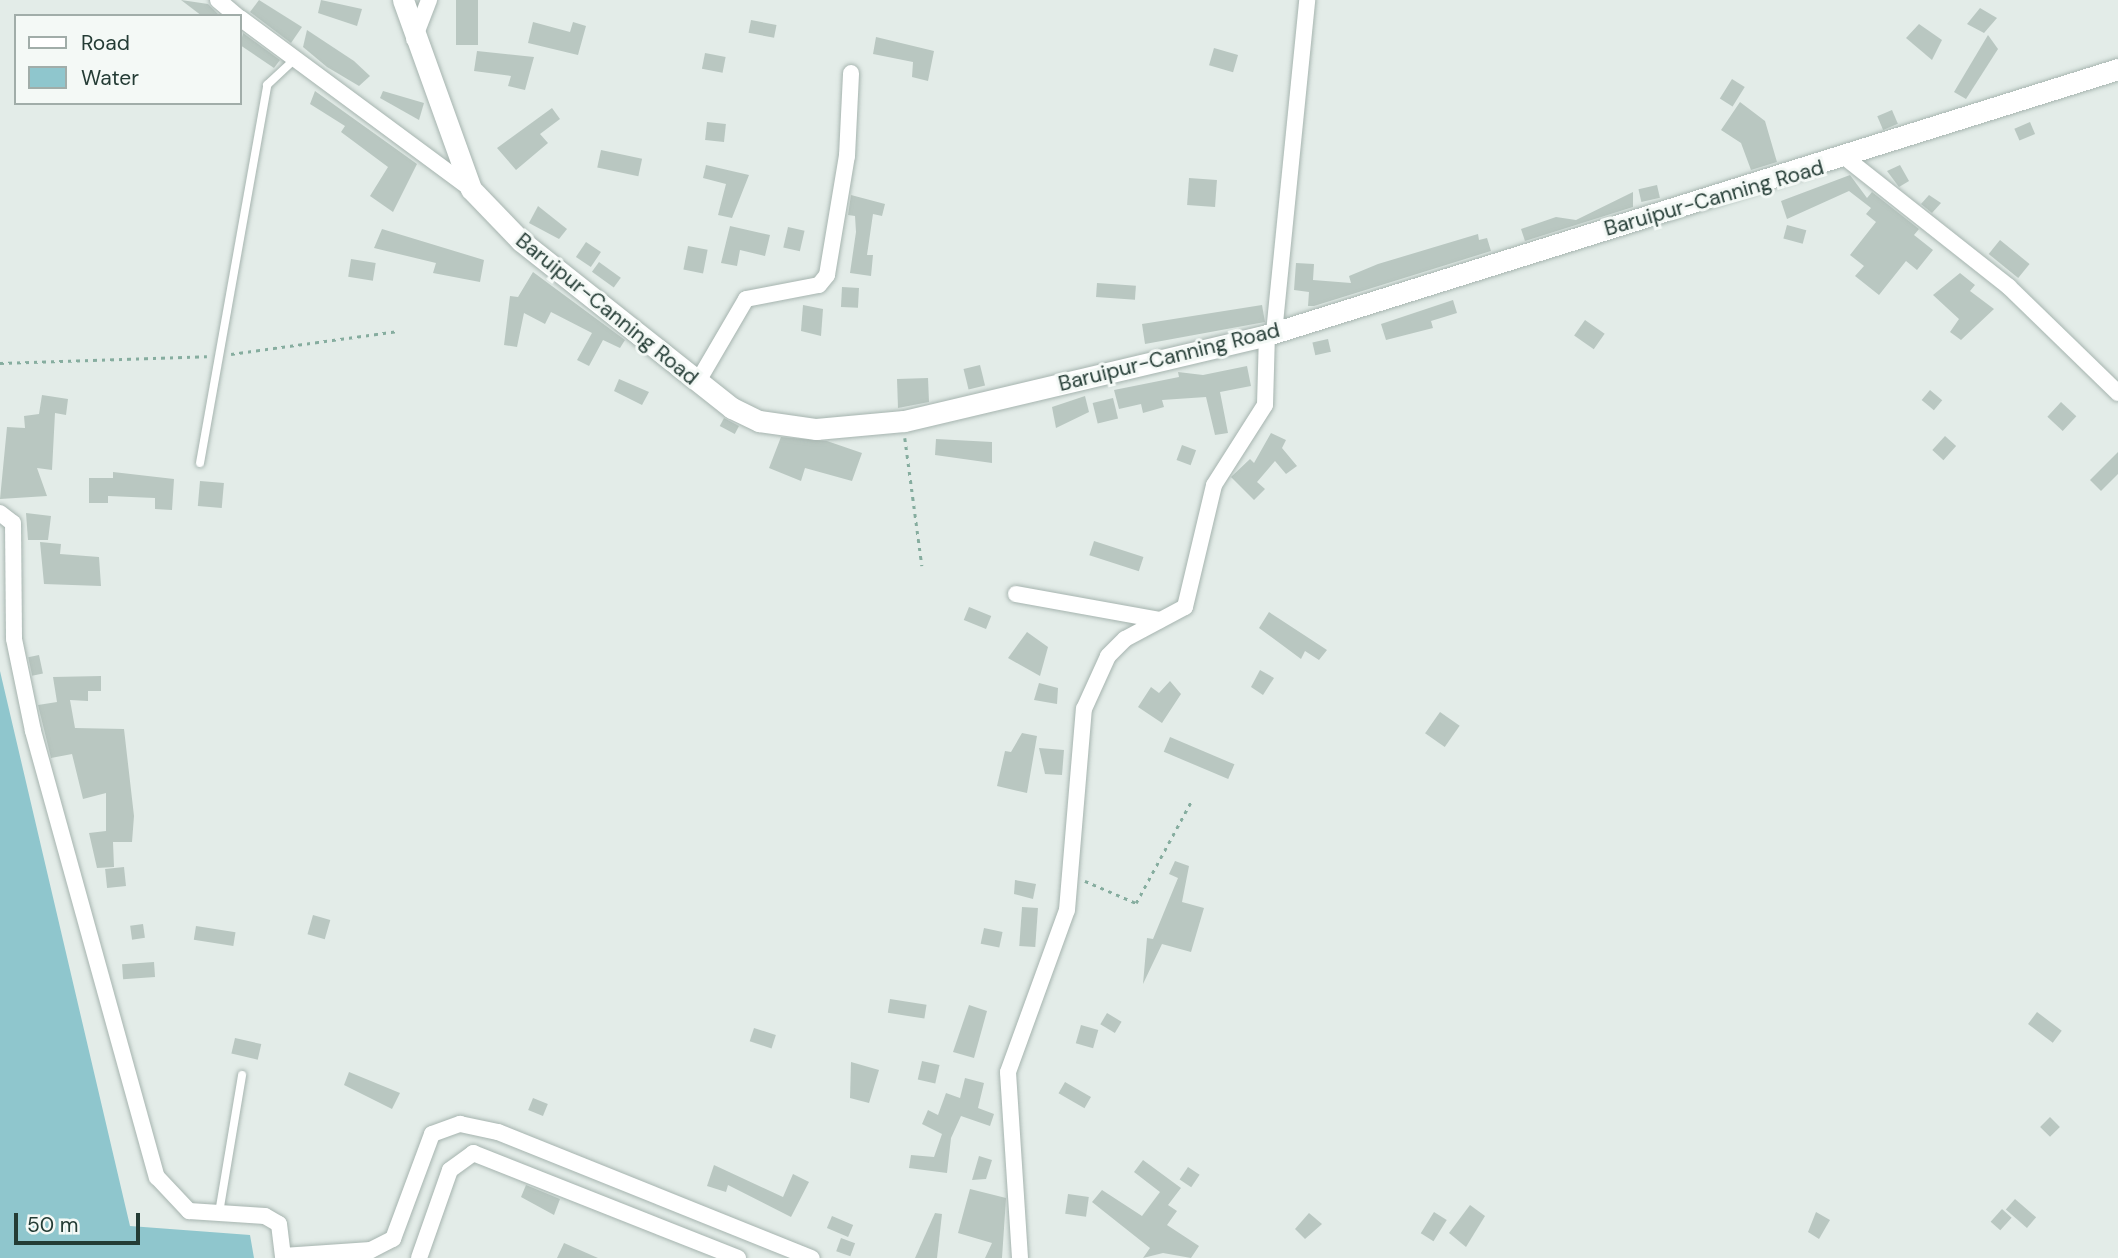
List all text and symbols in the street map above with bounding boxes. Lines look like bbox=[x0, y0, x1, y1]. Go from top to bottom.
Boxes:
legend bbox=[14, 14, 242, 105]
text: Road bbox=[81, 29, 130, 57]
text: Water bbox=[81, 64, 139, 92]
street label: Baruipur-Canning Road bbox=[1601, 155, 1827, 241]
street label: Baruipur-Canning Road bbox=[511, 228, 703, 390]
street label: Baruipur-Canning Road bbox=[1056, 317, 1282, 397]
scale bar bbox=[18, 1198, 144, 1242]
text: 50 m bbox=[27, 1211, 78, 1239]

